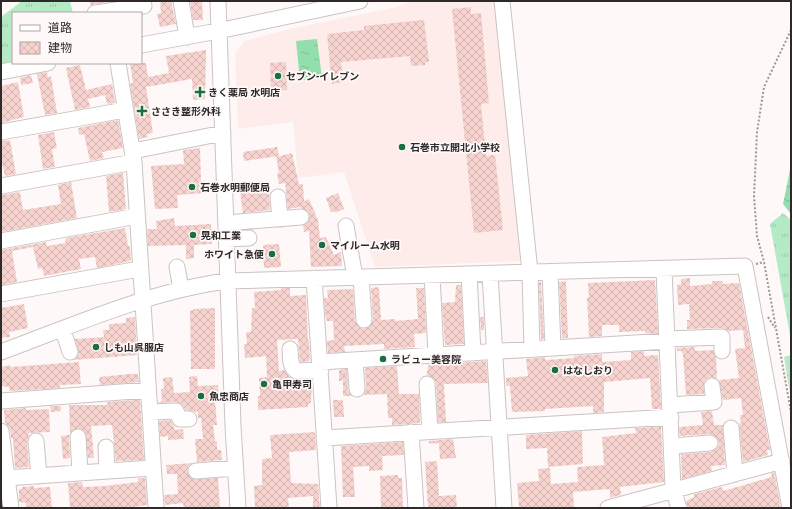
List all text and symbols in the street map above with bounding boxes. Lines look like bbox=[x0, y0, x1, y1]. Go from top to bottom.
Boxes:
legend bbox=[12, 12, 142, 64]
text: 道路 bbox=[48, 21, 72, 34]
text: 建物 bbox=[48, 41, 72, 54]
marker: セブン-イレブン bbox=[273, 71, 283, 81]
place label: セブン-イレブン bbox=[286, 71, 359, 82]
marker: きく薬局 水明店 bbox=[195, 87, 205, 97]
place label: きく薬局 水明店 bbox=[208, 87, 280, 98]
marker: ささき整形外科 bbox=[136, 105, 148, 117]
place label: ささき整形外科 bbox=[151, 106, 221, 117]
marker: 石巻市立開北小学校 bbox=[397, 142, 407, 152]
place label: 石巻市立開北小学校 bbox=[410, 142, 500, 153]
marker: 石巻水明郵便局 bbox=[187, 182, 197, 192]
place label: 石巻水明郵便局 bbox=[200, 182, 270, 193]
marker: 晃和工業 bbox=[188, 230, 198, 240]
place label: 晃和工業 bbox=[200, 230, 241, 241]
marker: マイルーム水明 bbox=[317, 240, 327, 250]
place label: マイルーム水明 bbox=[330, 240, 400, 251]
place label: ホワイト急便 bbox=[204, 249, 264, 260]
marker: ホワイト急便 bbox=[267, 249, 277, 259]
marker: しも山呉服店 bbox=[91, 342, 101, 352]
place label: しも山呉服店 bbox=[104, 342, 164, 353]
marker: ラビュー美容院 bbox=[378, 354, 388, 364]
place label: ラビュー美容院 bbox=[391, 354, 461, 365]
marker: はなしおり bbox=[550, 365, 560, 375]
place label: はなしおり bbox=[563, 365, 613, 376]
marker: 亀甲寿司 bbox=[259, 379, 269, 389]
place label: 亀甲寿司 bbox=[272, 379, 312, 390]
marker: 魚忠商店 bbox=[196, 391, 206, 401]
place label: 魚忠商店 bbox=[209, 391, 249, 402]

